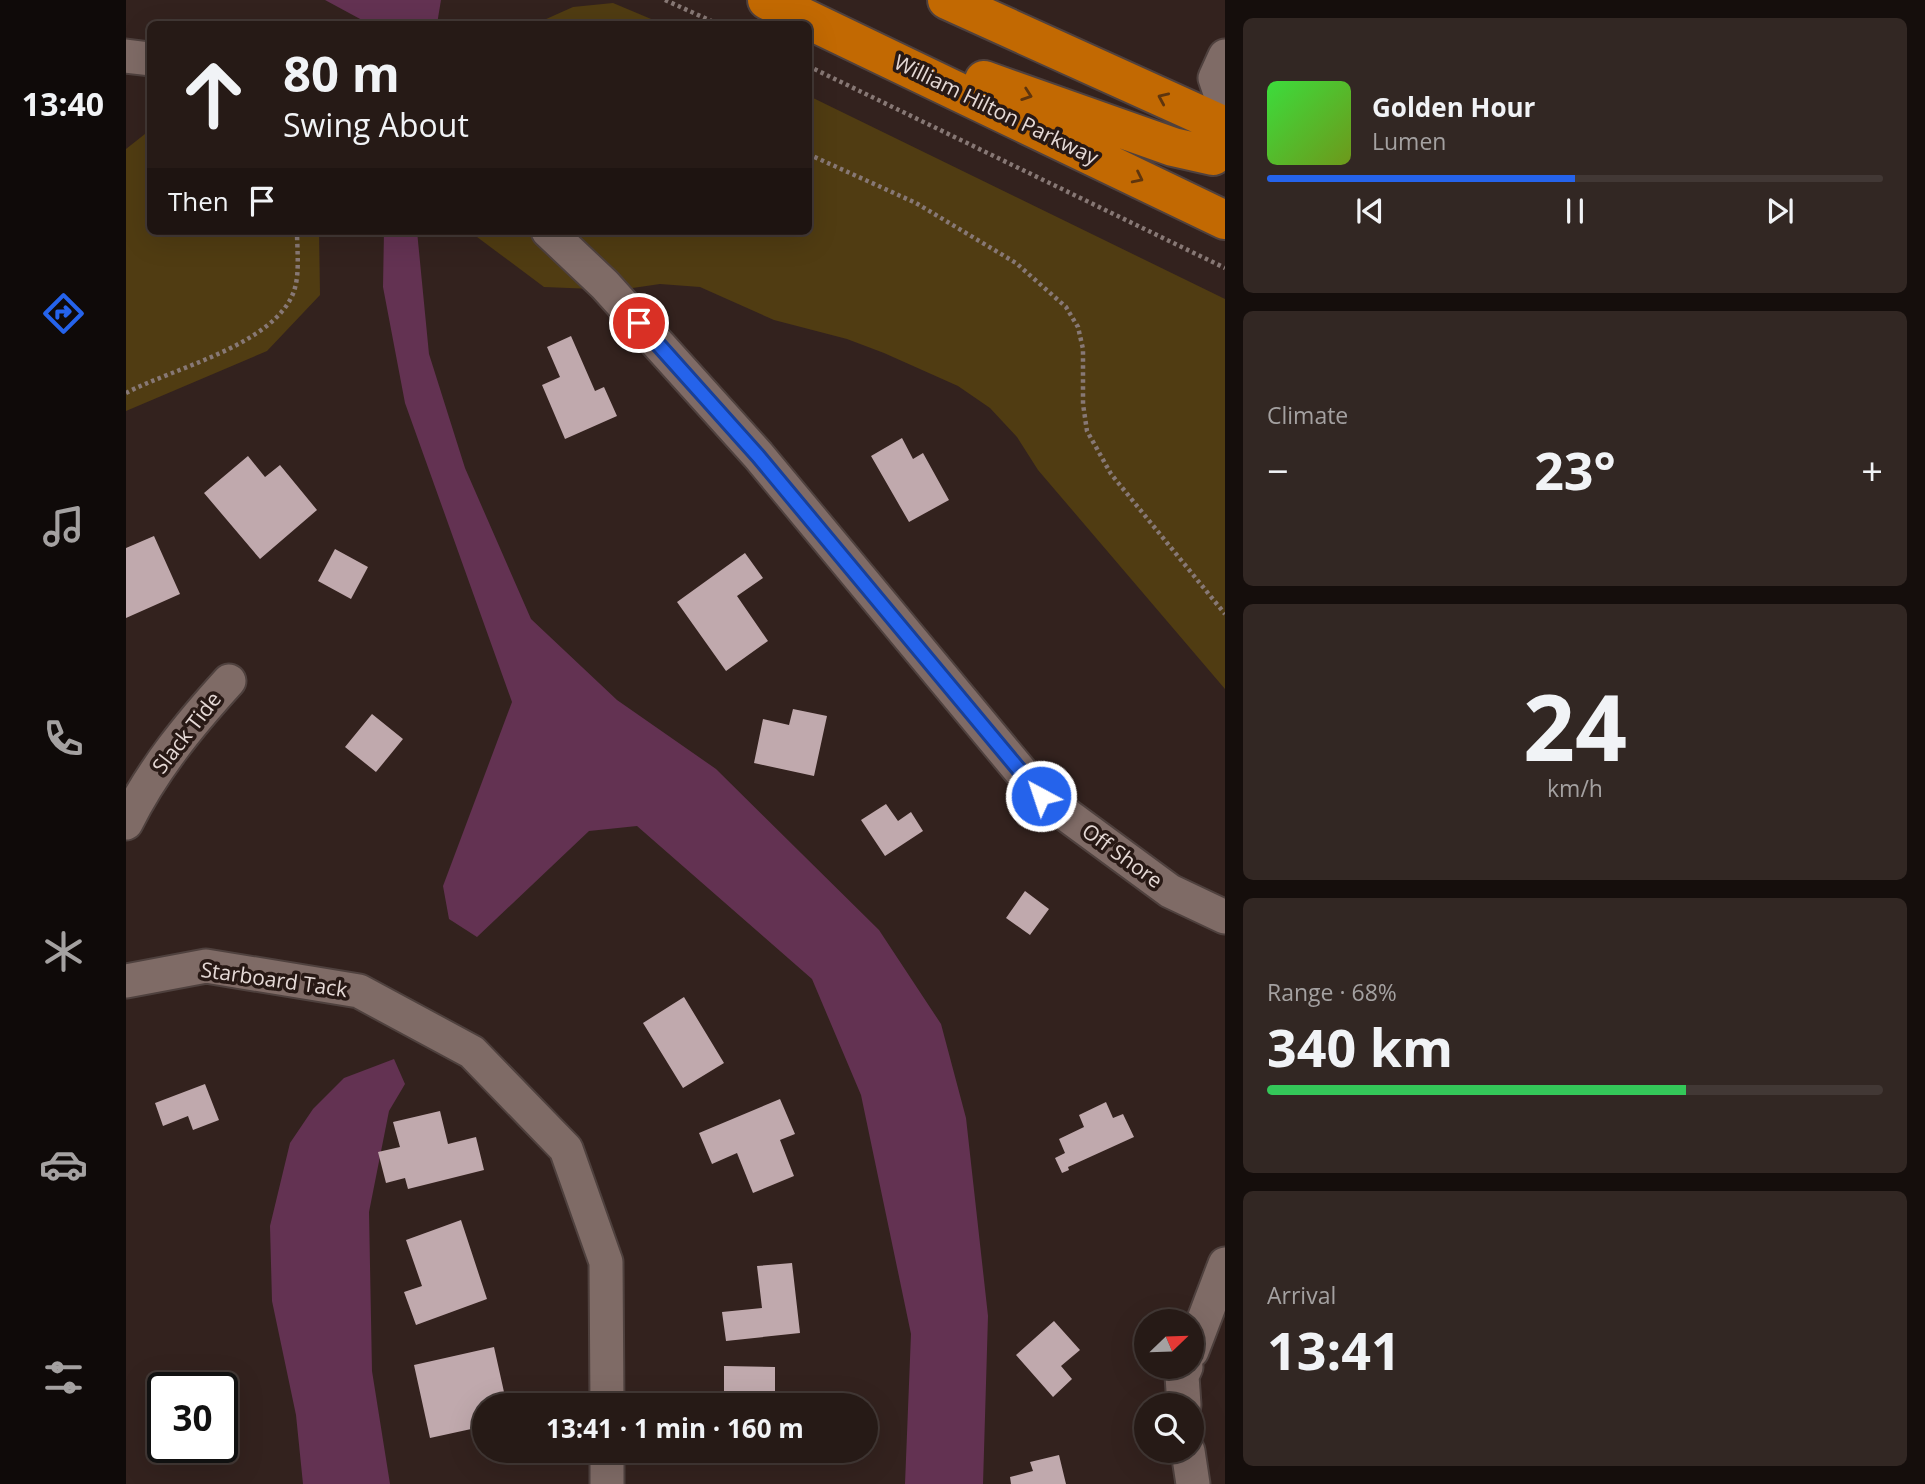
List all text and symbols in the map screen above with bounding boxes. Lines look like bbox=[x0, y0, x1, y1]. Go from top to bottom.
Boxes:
text: 80 m bbox=[283, 40, 400, 106]
street label: William Hilton Parkway bbox=[890, 47, 1104, 171]
icon: ahead bbox=[168, 49, 259, 140]
text: 13:40 bbox=[22, 82, 104, 125]
one-way arrow bbox=[1020, 87, 1032, 101]
text: Golden Hour bbox=[1372, 89, 1535, 125]
one-way arrow bbox=[1158, 92, 1170, 106]
text: Swing About bbox=[283, 103, 469, 146]
text: Lumen bbox=[1372, 125, 1446, 157]
one-way arrow bbox=[1131, 170, 1143, 184]
icon: arrive bbox=[243, 182, 281, 220]
text: Then bbox=[168, 183, 229, 219]
icon: previous bbox=[1351, 192, 1389, 230]
icon: pause bbox=[1556, 192, 1594, 230]
icon: next bbox=[1761, 192, 1799, 230]
icon: directions bbox=[39, 289, 88, 338]
pin bbox=[609, 293, 669, 353]
icon: arrive bbox=[620, 304, 658, 342]
text: Climate bbox=[1267, 399, 1348, 431]
text: 23° bbox=[1534, 434, 1616, 505]
text: − bbox=[1267, 444, 1289, 496]
text: + bbox=[1861, 444, 1883, 496]
icon: music bbox=[39, 502, 88, 551]
text: 24 bbox=[1523, 664, 1627, 788]
street label: Slack Tide bbox=[145, 686, 227, 779]
icon: phone bbox=[39, 714, 88, 763]
position arrow bbox=[1004, 759, 1078, 833]
text: km/h bbox=[1547, 772, 1603, 804]
street label: Off Shore bbox=[1077, 816, 1169, 894]
icon: climate bbox=[39, 927, 88, 976]
street label: Starboard Tack bbox=[199, 955, 349, 1003]
text: Range · 68% bbox=[1267, 976, 1397, 1008]
text: 340 km bbox=[1267, 1011, 1453, 1082]
icon: car bbox=[39, 1140, 88, 1189]
text: Arrival bbox=[1267, 1279, 1336, 1311]
north arrow bbox=[1134, 1309, 1204, 1379]
map controls bbox=[1134, 1309, 1204, 1463]
text: 13:41 bbox=[1267, 1314, 1401, 1385]
icon: filters bbox=[39, 1353, 88, 1402]
speed limit sign: 30 bbox=[147, 1372, 238, 1463]
button: search bbox=[1134, 1393, 1204, 1463]
text: 13:41 · 1 min · 160 m bbox=[546, 1410, 804, 1446]

